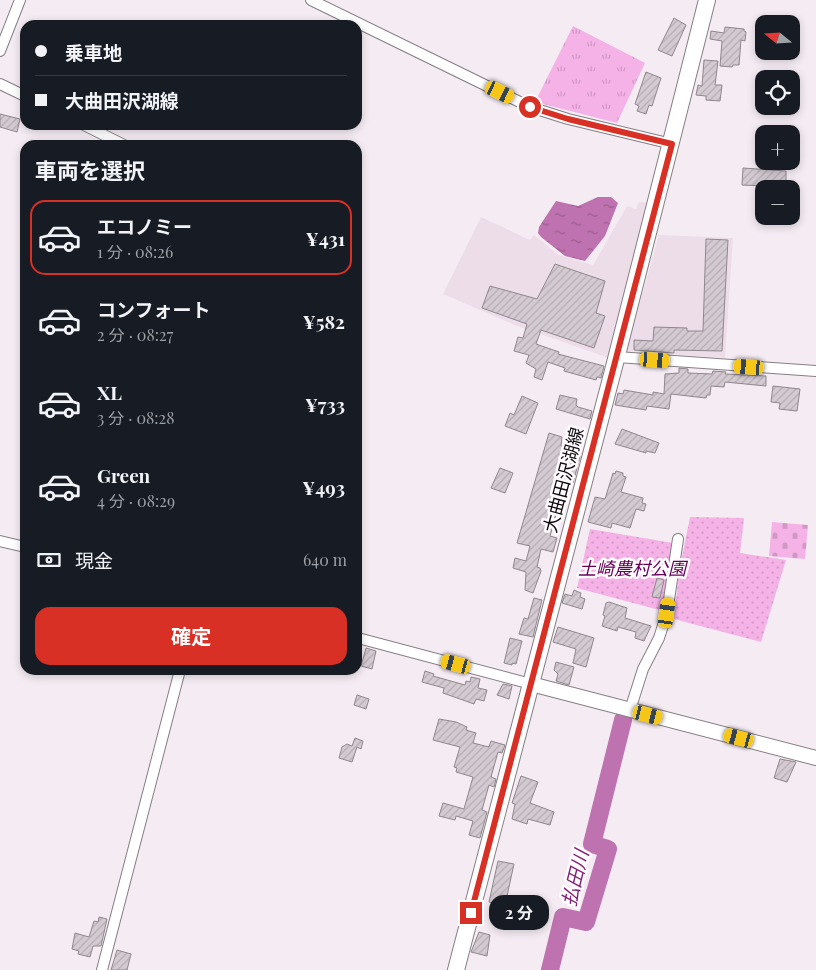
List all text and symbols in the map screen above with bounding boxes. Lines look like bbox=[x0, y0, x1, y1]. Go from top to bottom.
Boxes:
north arrow bbox=[755, 15, 800, 60]
map controls bbox=[755, 15, 800, 225]
text: 乗車地 bbox=[65, 39, 122, 65]
button: locate bbox=[755, 70, 800, 115]
car bbox=[483, 79, 516, 105]
text: 大曲田沢湖線 bbox=[65, 87, 179, 113]
route start bbox=[519, 96, 541, 118]
button: + bbox=[755, 125, 800, 170]
text: 車両を選択 bbox=[35, 155, 145, 185]
button: − bbox=[755, 180, 800, 225]
text: エコノミー bbox=[97, 213, 192, 239]
icon: car bbox=[37, 215, 82, 260]
text: ¥431 bbox=[306, 225, 345, 251]
text: 1 分 · 08:26 bbox=[97, 241, 173, 262]
text: コンフォート bbox=[97, 296, 210, 322]
icon: car bbox=[37, 298, 82, 343]
text: ¥582 bbox=[303, 308, 345, 334]
text: 2 分 · 08:27 bbox=[97, 324, 173, 345]
car bbox=[639, 351, 670, 369]
car bbox=[733, 358, 764, 376]
text: XL bbox=[97, 379, 122, 405]
icon: car bbox=[37, 381, 82, 426]
text: ¥733 bbox=[305, 391, 345, 417]
text: 3 分 · 08:28 bbox=[97, 407, 175, 428]
street label: 大曲田沢湖線 bbox=[537, 424, 589, 535]
text: Green bbox=[97, 462, 150, 488]
icon: car bbox=[37, 464, 82, 509]
text: ¥493 bbox=[302, 474, 345, 500]
text: 4 分 · 08:29 bbox=[97, 490, 175, 511]
icon: cash bbox=[35, 546, 63, 574]
text: 現金 bbox=[75, 547, 113, 573]
text: 640 m bbox=[303, 549, 347, 570]
park label: 土崎農村公園 bbox=[578, 556, 689, 580]
car bbox=[657, 597, 676, 629]
button: 確定 bbox=[35, 607, 347, 665]
car bbox=[439, 653, 472, 675]
car bbox=[631, 704, 664, 726]
car bbox=[722, 727, 755, 749]
water label: 払田川 bbox=[555, 845, 594, 909]
callout: 2 分 bbox=[488, 896, 548, 930]
route end bbox=[460, 902, 482, 924]
text: 2 分 bbox=[505, 902, 533, 923]

